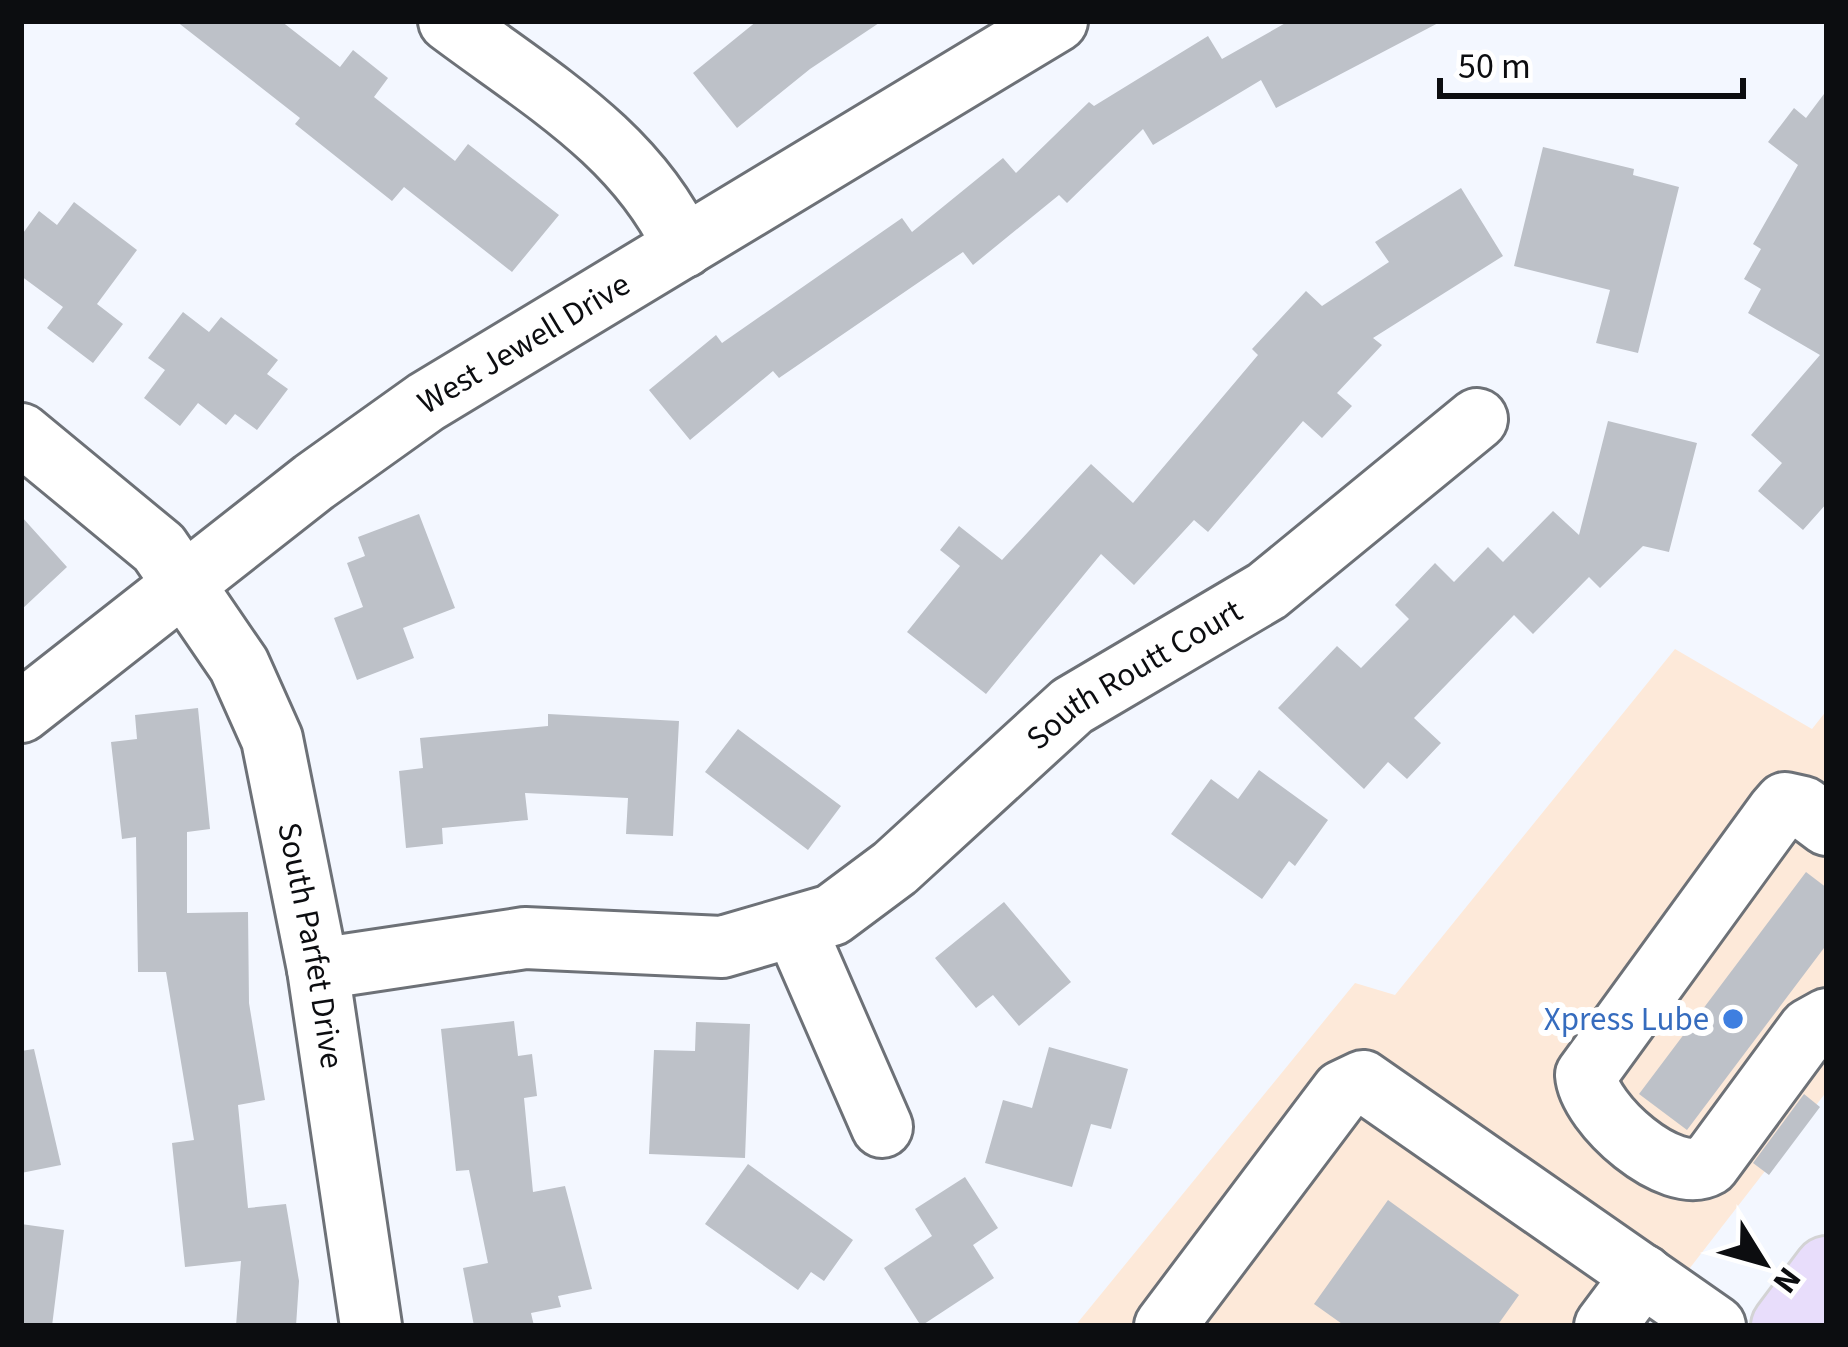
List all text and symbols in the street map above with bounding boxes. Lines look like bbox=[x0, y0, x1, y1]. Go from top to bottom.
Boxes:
scale bar bbox=[1440, 24, 1743, 98]
text: 50 m bbox=[1458, 41, 1531, 92]
street label: West Jewell Drive bbox=[408, 261, 639, 425]
street label: South Routt Court bbox=[1015, 587, 1251, 761]
street label: South Parfet Drive bbox=[266, 818, 356, 1072]
place label: Xpress Lube bbox=[1544, 996, 1709, 1043]
marker: Xpress Lube bbox=[1720, 1006, 1746, 1032]
north arrow bbox=[1704, 1203, 1824, 1323]
text: N bbox=[1761, 1257, 1812, 1303]

